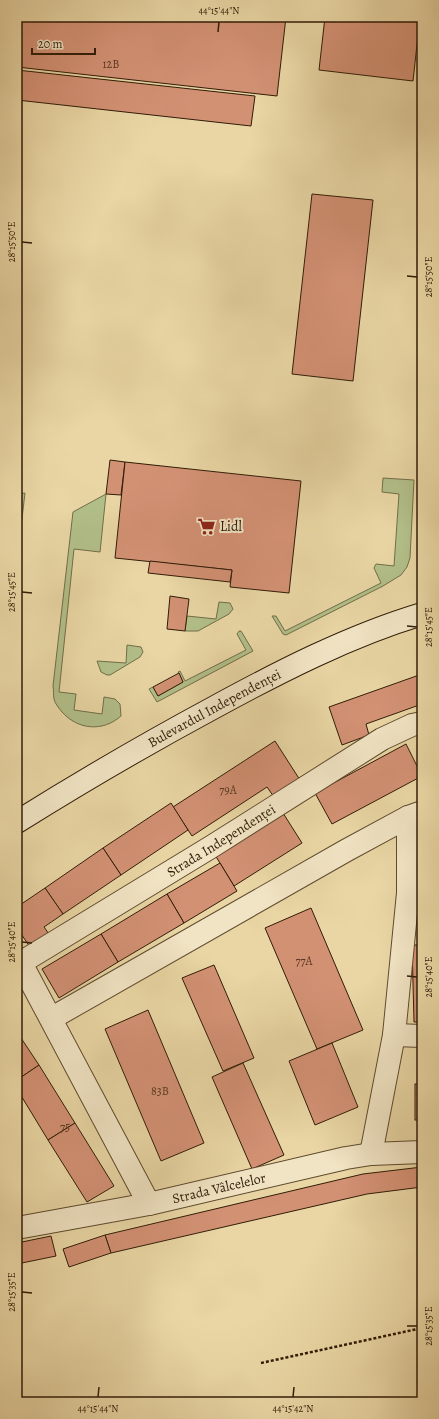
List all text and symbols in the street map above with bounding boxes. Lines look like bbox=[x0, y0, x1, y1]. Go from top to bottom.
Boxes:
text: 44°15'44"N bbox=[199, 4, 239, 17]
scale bar bbox=[32, 30, 95, 56]
text: 20 m bbox=[38, 36, 62, 52]
house number: 12B bbox=[103, 56, 119, 72]
text: 28°15'50"E bbox=[5, 222, 18, 262]
text: 28°15'50"E bbox=[422, 257, 435, 297]
supermarket icon: Lidl bbox=[197, 516, 217, 536]
place label: Lidl bbox=[220, 517, 243, 536]
text: 28°15'45"E bbox=[5, 572, 18, 612]
text: 28°15'45"E bbox=[422, 607, 435, 647]
street label: Bulevardul Independenței bbox=[144, 665, 284, 752]
house number: 79A bbox=[219, 782, 238, 798]
street label: Strada Independenței bbox=[163, 800, 279, 882]
text: 28°15'40"E bbox=[5, 921, 18, 962]
house number: 77A bbox=[295, 953, 314, 969]
text: 28°15'40"E bbox=[422, 956, 435, 997]
house number: 83B bbox=[151, 1083, 169, 1099]
house number: 75 bbox=[60, 1119, 70, 1135]
street label: Strada Vâlcelelor bbox=[170, 1168, 268, 1208]
text: 28°15'35"E bbox=[5, 1272, 18, 1312]
text: 28°15'35"E bbox=[422, 1306, 435, 1346]
text: 44°15'44"N bbox=[78, 1402, 118, 1415]
text: 44°15'42"N bbox=[272, 1402, 314, 1415]

